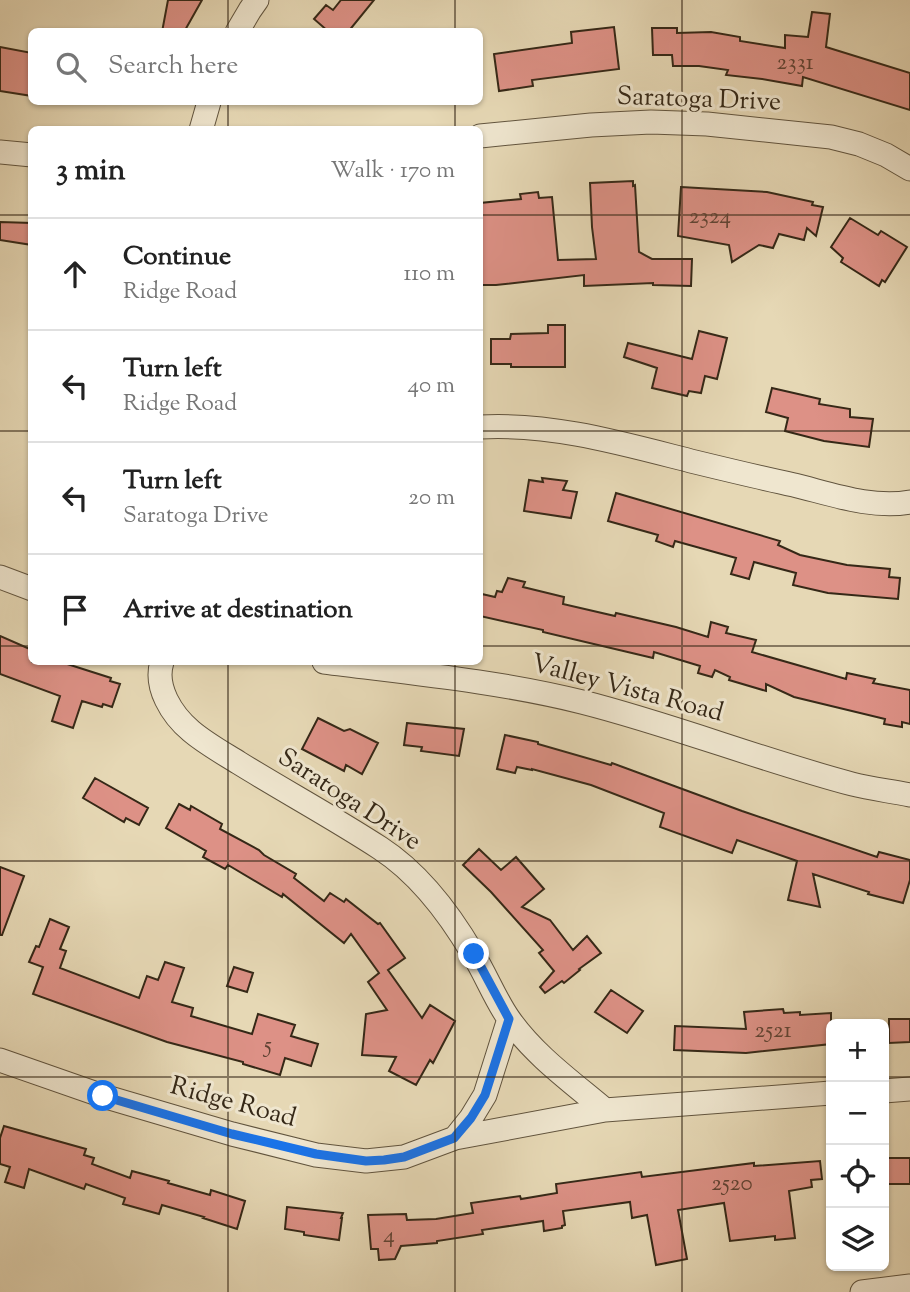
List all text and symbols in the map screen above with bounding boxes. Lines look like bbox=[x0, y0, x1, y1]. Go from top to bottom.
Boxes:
search box bbox=[28, 28, 483, 105]
house number: 2331 bbox=[776, 47, 814, 80]
icon: search bbox=[52, 48, 90, 86]
text: Search here bbox=[108, 48, 238, 85]
street label: Saratoga Drive bbox=[616, 79, 782, 121]
text: 3 min bbox=[56, 150, 126, 193]
text: Walk · 170 m bbox=[330, 155, 455, 188]
house number: 2324 bbox=[689, 201, 731, 234]
text: Continue bbox=[123, 239, 231, 276]
icon: ahead bbox=[56, 255, 94, 293]
text: 110 m bbox=[404, 258, 455, 291]
text: Ridge Road bbox=[123, 276, 237, 309]
text: Turn left bbox=[123, 351, 222, 388]
icon: left bbox=[56, 367, 94, 405]
text: 40 m bbox=[408, 370, 455, 403]
text: Ridge Road bbox=[123, 388, 237, 421]
text: Turn left bbox=[123, 463, 222, 500]
icon: left bbox=[56, 479, 94, 517]
text: 20 m bbox=[408, 482, 455, 515]
text: Saratoga Drive bbox=[123, 500, 269, 533]
icon: arrive bbox=[56, 591, 94, 629]
text: Arrive at destination bbox=[123, 592, 353, 629]
street label: Valley Vista Road bbox=[527, 646, 728, 733]
street label: Saratoga Drive bbox=[270, 740, 428, 860]
route end bbox=[458, 938, 489, 969]
house number: 2521 bbox=[754, 1015, 792, 1048]
map controls bbox=[826, 1019, 889, 1271]
button: + bbox=[826, 1019, 889, 1082]
house number: 5 bbox=[262, 1030, 272, 1063]
street label: Ridge Road bbox=[166, 1068, 300, 1138]
route start bbox=[87, 1080, 118, 1111]
button: − bbox=[826, 1082, 889, 1145]
button: locate bbox=[826, 1145, 889, 1208]
house number: 2520 bbox=[711, 1168, 753, 1201]
button: layers bbox=[826, 1208, 889, 1271]
house number: 4 bbox=[383, 1220, 395, 1253]

